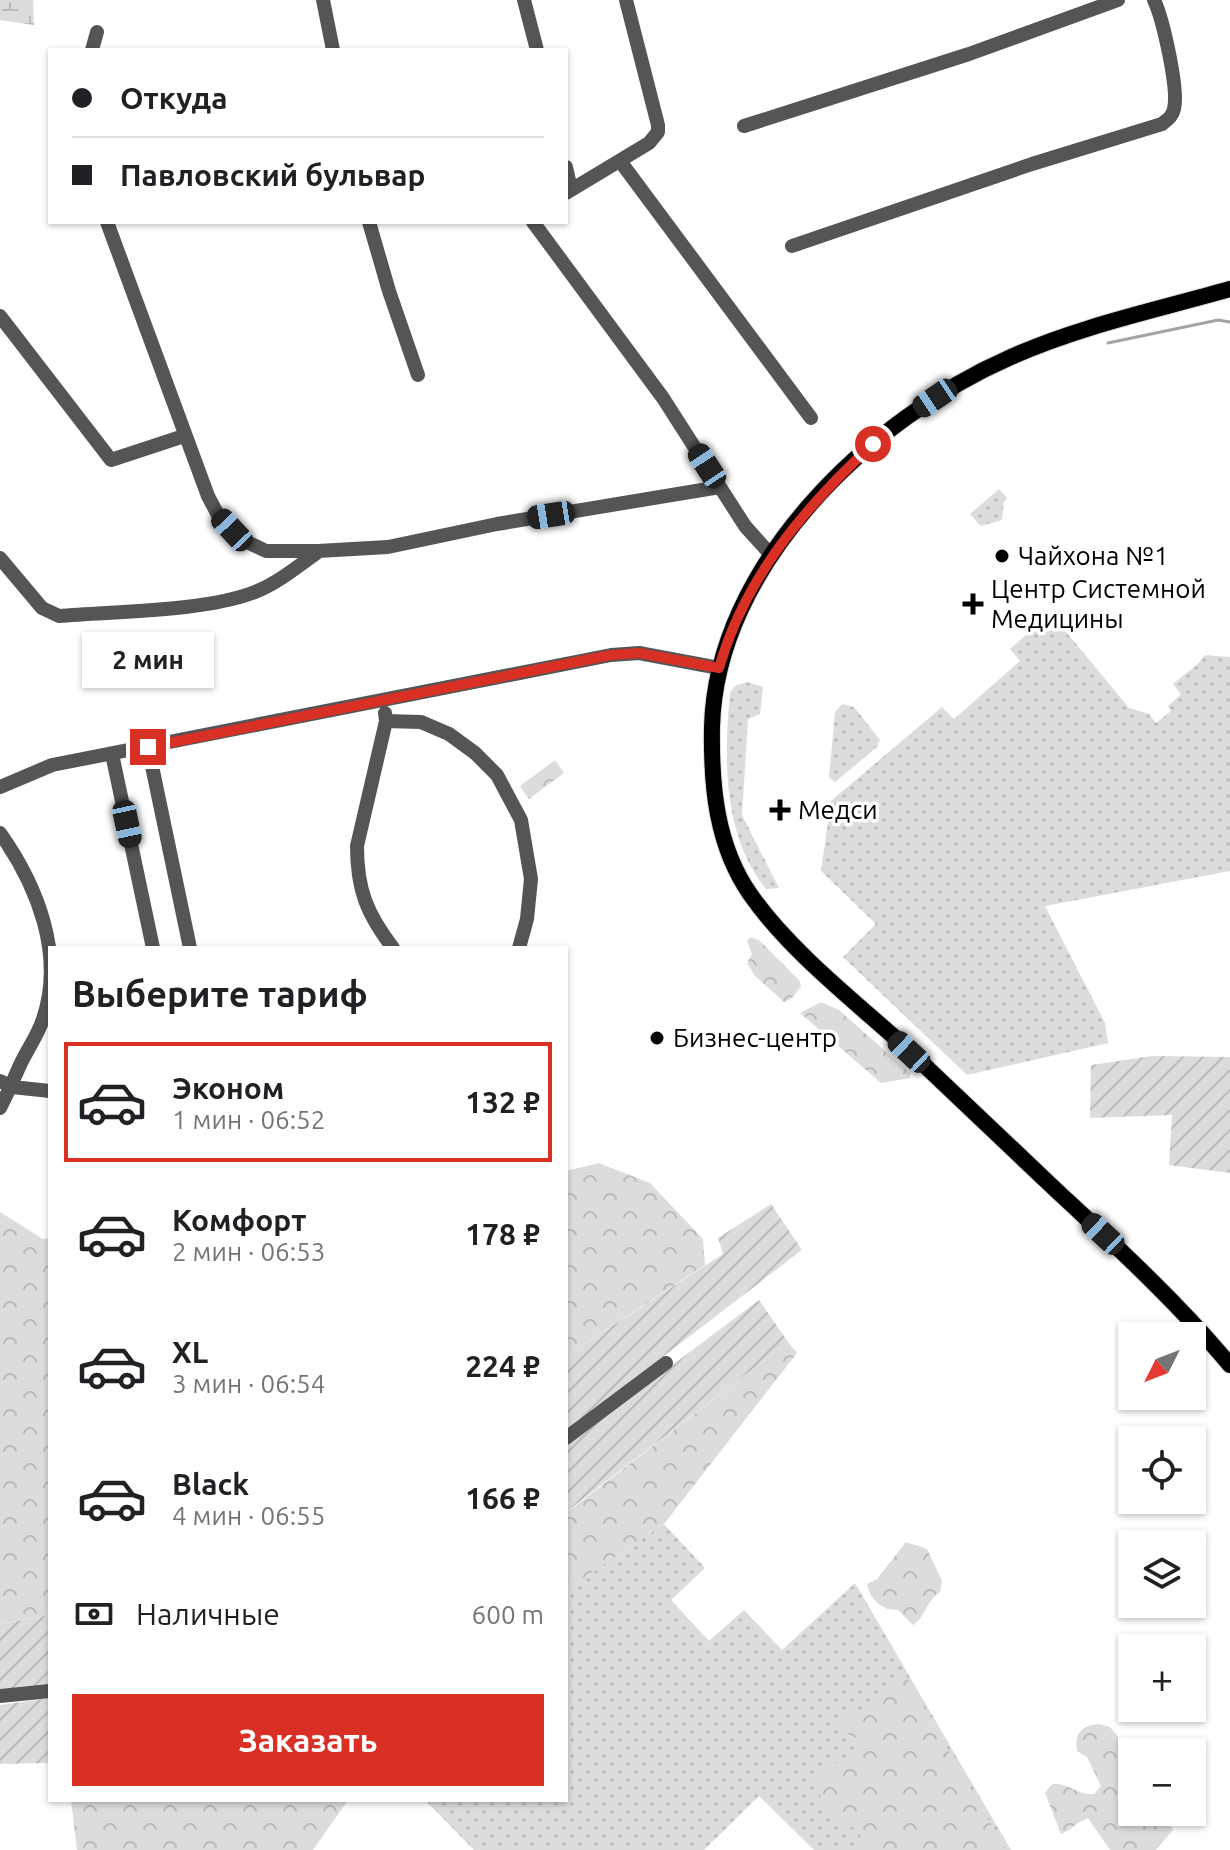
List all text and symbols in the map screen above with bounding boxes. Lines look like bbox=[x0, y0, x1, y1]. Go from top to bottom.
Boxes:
text: Откуда bbox=[120, 81, 228, 115]
text: Павловский бульвар bbox=[120, 158, 426, 192]
car bbox=[908, 375, 962, 421]
route start bbox=[855, 426, 891, 462]
car bbox=[684, 439, 730, 493]
car bbox=[525, 499, 577, 531]
car bbox=[207, 504, 257, 556]
place label: Чайхона №1 bbox=[1018, 541, 1169, 570]
marker: Чайхона №1 bbox=[993, 547, 1011, 565]
place label: Центр Системной Медицины bbox=[991, 574, 1206, 633]
marker: Центр Системной Медицины bbox=[962, 593, 984, 615]
callout: 2 мин bbox=[82, 631, 214, 687]
text: 2 мин bbox=[112, 645, 184, 674]
route end bbox=[130, 729, 166, 765]
place label: Медси bbox=[798, 795, 878, 824]
car bbox=[110, 798, 144, 850]
marker: Медси bbox=[769, 799, 791, 821]
text: Выберите тариф bbox=[72, 973, 368, 1014]
place label: Бизнес-центр bbox=[673, 1023, 837, 1052]
car bbox=[883, 1027, 935, 1077]
marker: Бизнес-центр bbox=[648, 1029, 666, 1047]
icon: car bbox=[76, 1066, 148, 1138]
text: Эконом bbox=[172, 1071, 284, 1105]
text: 132 ₽ bbox=[465, 1085, 540, 1119]
text: 1 мин · 06:52 bbox=[172, 1105, 325, 1134]
icon: car bbox=[76, 1198, 148, 1270]
text: Комфорт bbox=[172, 1203, 306, 1237]
car bbox=[1077, 1209, 1129, 1259]
text: 178 ₽ bbox=[465, 1217, 540, 1251]
text: 2 мин · 06:53 bbox=[172, 1237, 325, 1266]
north arrow bbox=[1118, 1322, 1206, 1410]
map controls bbox=[1118, 1322, 1206, 1826]
icon: car bbox=[76, 1330, 148, 1402]
text: XL bbox=[172, 1335, 208, 1369]
text: 224 ₽ bbox=[465, 1349, 540, 1383]
text: 3 мин · 06:54 bbox=[172, 1369, 325, 1398]
button: locate bbox=[1118, 1426, 1206, 1514]
icon: car bbox=[76, 1462, 148, 1534]
text: Black bbox=[172, 1467, 249, 1501]
text: 166 ₽ bbox=[465, 1481, 540, 1515]
text: 4 мин · 06:55 bbox=[172, 1501, 325, 1530]
button: layers bbox=[1118, 1530, 1206, 1618]
icon: cash bbox=[72, 1592, 116, 1636]
text: Наличные bbox=[136, 1597, 280, 1631]
text: 600 m bbox=[472, 1600, 544, 1629]
button: + bbox=[1118, 1634, 1206, 1722]
button: Заказать bbox=[72, 1694, 544, 1786]
button: − bbox=[1118, 1738, 1206, 1826]

